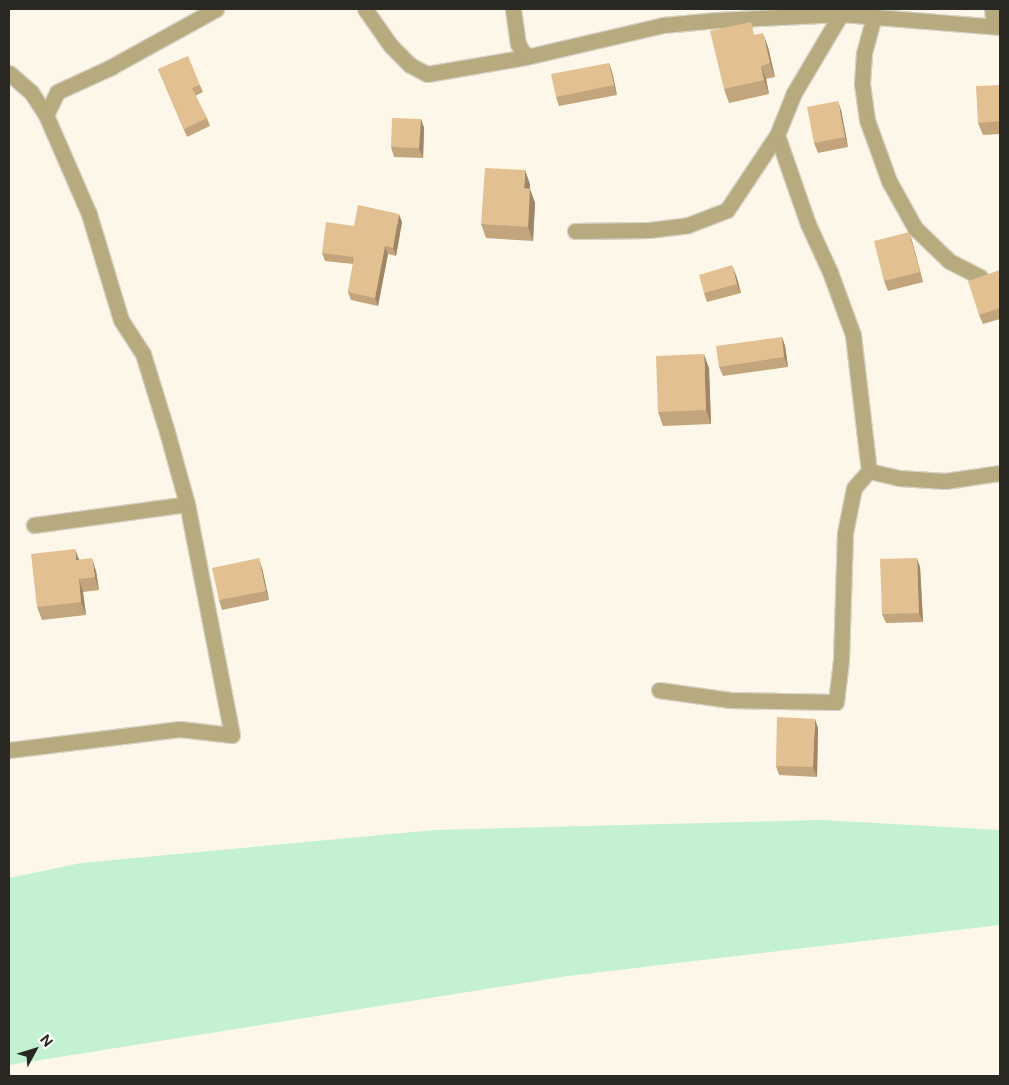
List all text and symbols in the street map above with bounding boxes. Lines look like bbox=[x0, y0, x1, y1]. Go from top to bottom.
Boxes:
north arrow bbox=[10, 1025, 60, 1075]
text: N bbox=[37, 1031, 56, 1050]

